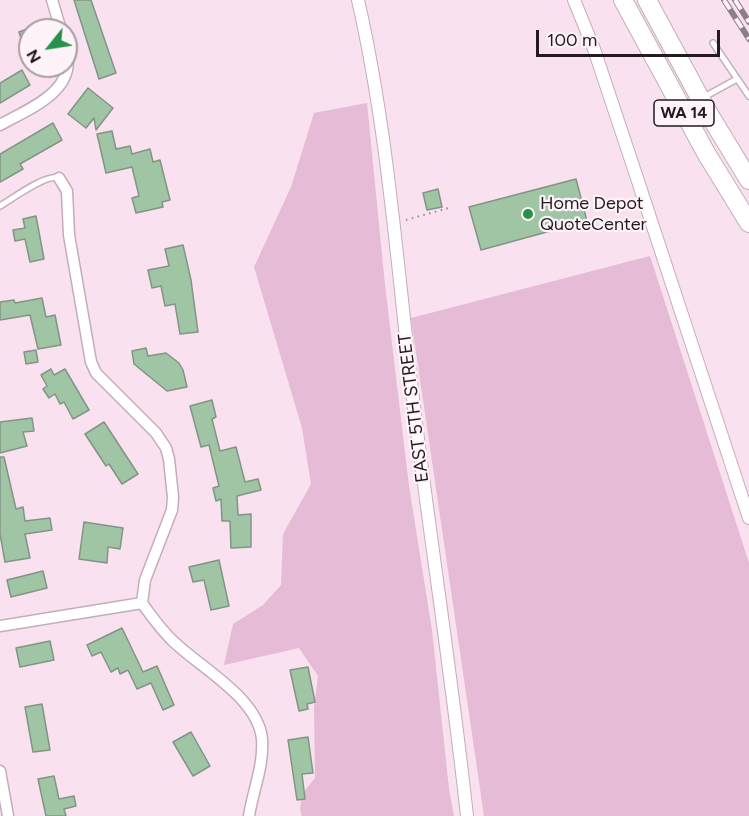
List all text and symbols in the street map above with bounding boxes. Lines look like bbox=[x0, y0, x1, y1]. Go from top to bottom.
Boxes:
north arrow bbox=[18, 18, 78, 78]
scale bar bbox=[539, 18, 724, 56]
text: 100 m bbox=[547, 29, 597, 51]
text: N bbox=[22, 46, 45, 66]
road number: WA 14 bbox=[654, 100, 714, 126]
place label: Home Depot QuoteCenter bbox=[540, 193, 647, 236]
marker: Home Depot QuoteCenter bbox=[521, 207, 535, 221]
street label: EAST 5TH STREET bbox=[394, 332, 434, 484]

